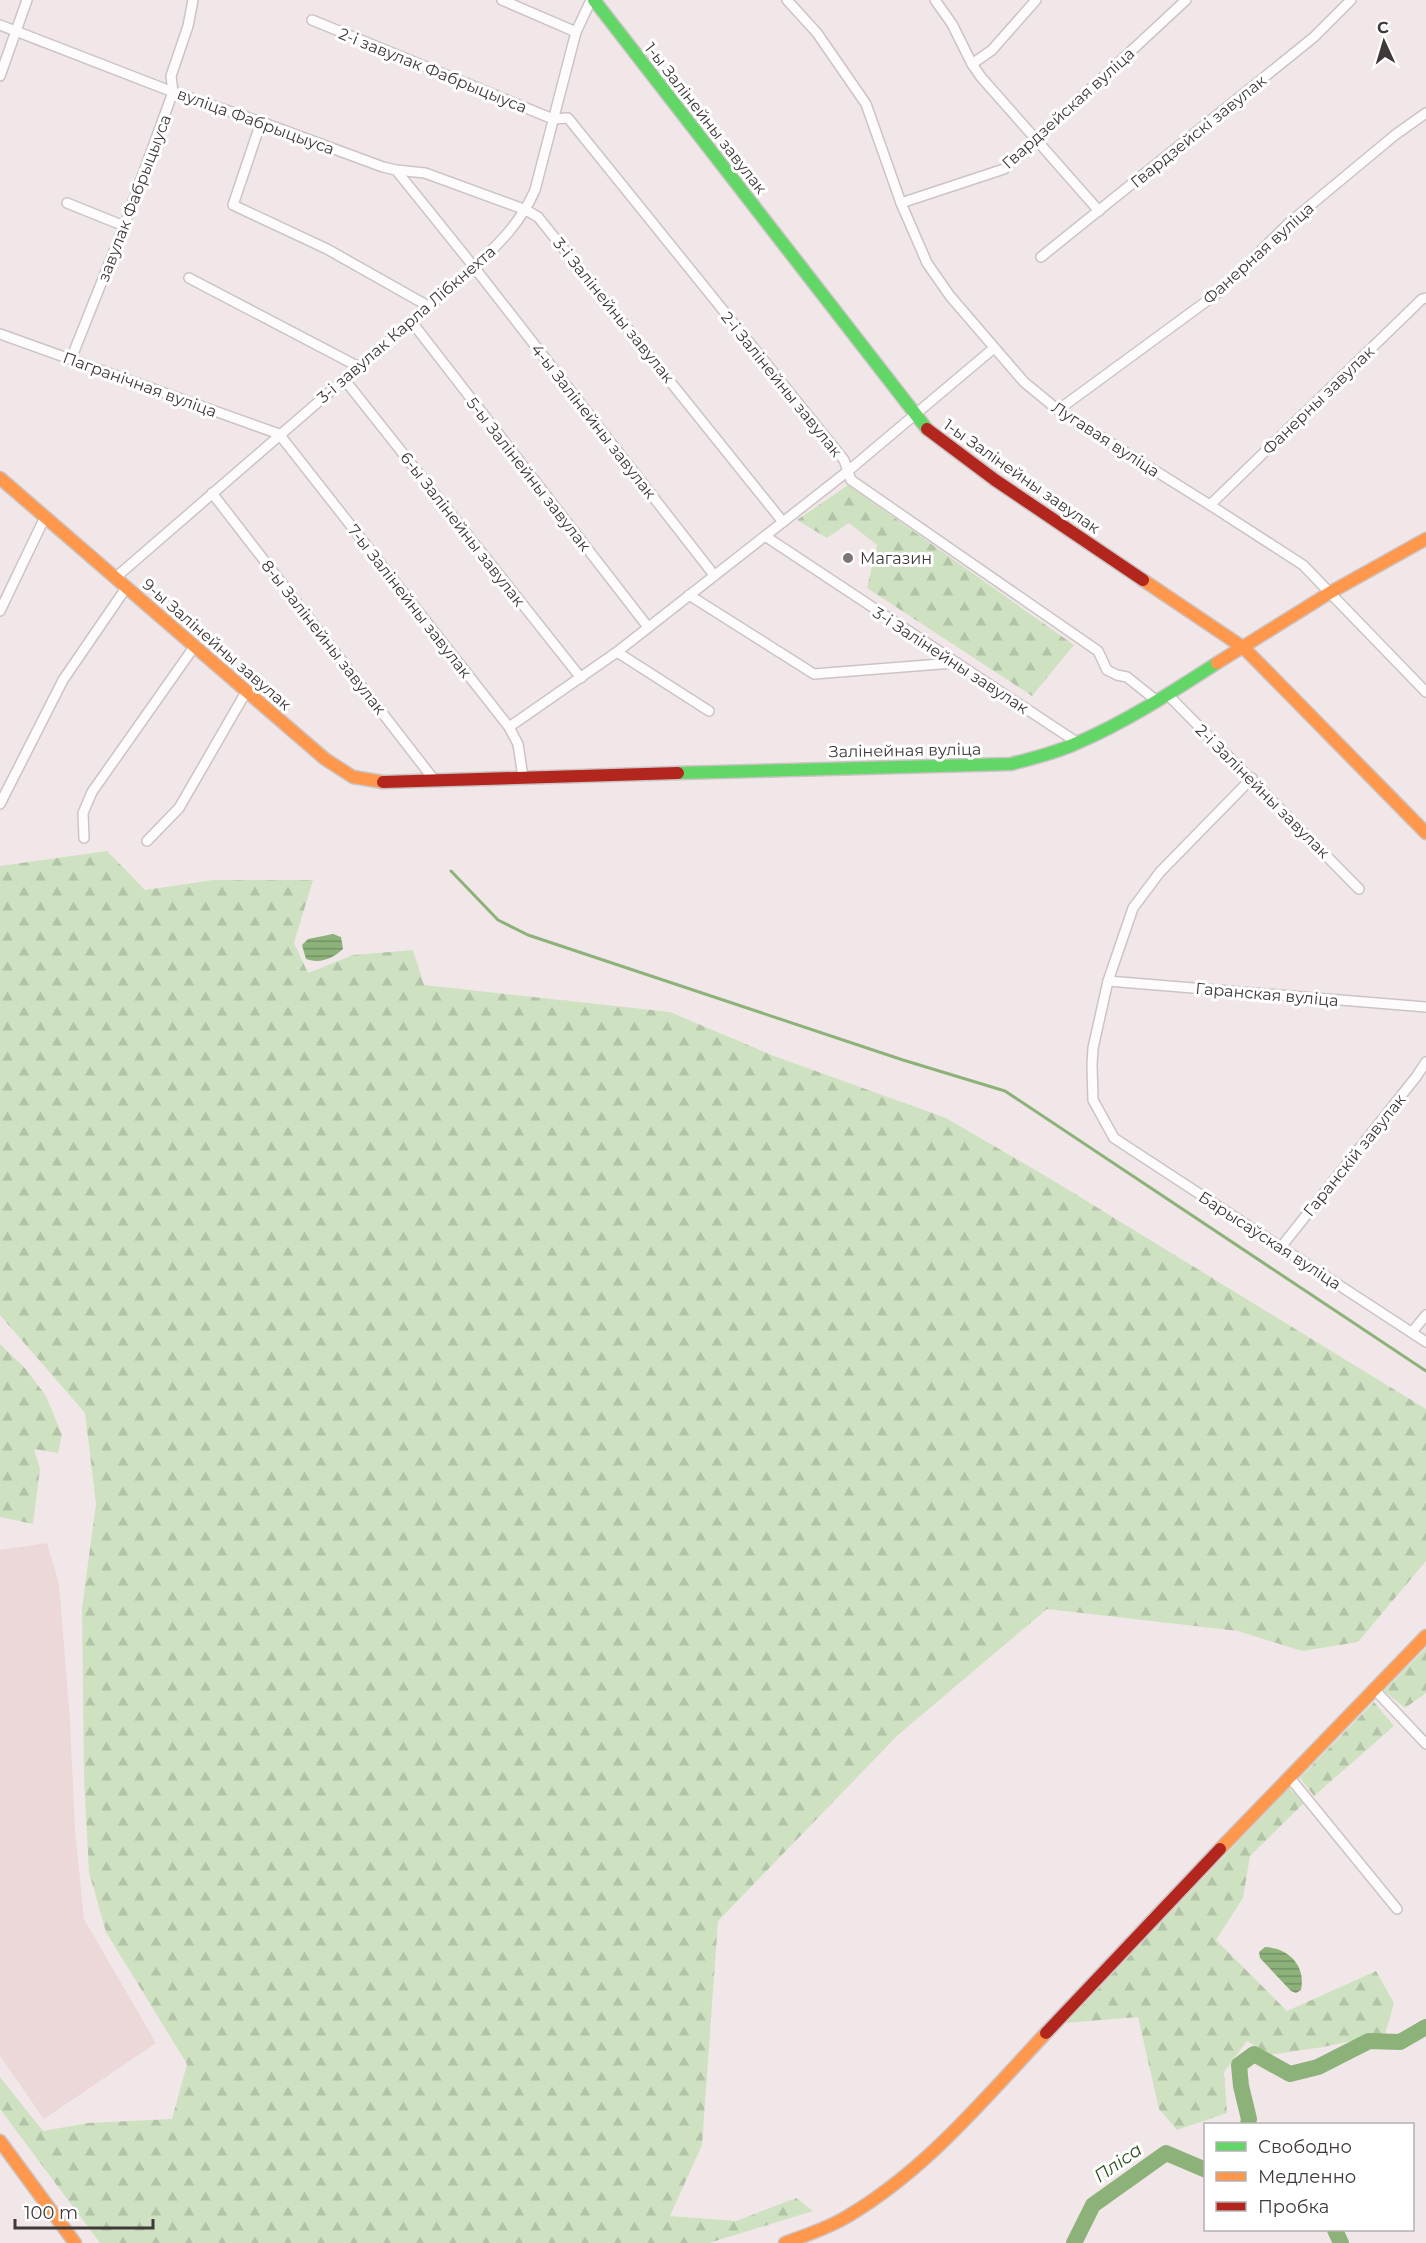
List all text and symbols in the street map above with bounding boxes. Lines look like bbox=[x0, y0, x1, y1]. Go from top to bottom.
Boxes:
north arrow bbox=[1354, 12, 1414, 72]
text: С bbox=[1377, 18, 1390, 37]
street label: 2-і завулак Фабрыцыуса bbox=[336, 24, 530, 117]
street label: 1-ы Залінейны завулак bbox=[641, 39, 771, 198]
street label: Гвардзейская вуліца bbox=[998, 44, 1138, 173]
street label: Гвардзейскі завулак bbox=[1127, 70, 1270, 192]
street label: вуліца Фабрыцыуса bbox=[175, 84, 337, 159]
street label: завулак Фабрыцыуса bbox=[94, 112, 175, 285]
street label: Фанерная вуліца bbox=[1199, 199, 1318, 308]
street label: 3-і Залінейны завулак bbox=[549, 234, 679, 387]
street label: 3-і завулак Карла Лібкнехта bbox=[313, 242, 499, 407]
street label: 2-і Залінейны завулак bbox=[717, 308, 847, 461]
street label: 4-ы Залінейны завулак bbox=[527, 340, 660, 503]
street label: Фанерны завулак bbox=[1258, 342, 1379, 459]
street label: Пагранічная вуліца bbox=[60, 348, 219, 421]
street label: 5-ы Залінейны завулак bbox=[463, 394, 595, 555]
street label: Лугавая вуліца bbox=[1048, 398, 1163, 481]
street label: 1-ы Залінейны завулак bbox=[940, 415, 1104, 538]
street label: 6-ы Залінейны завулак bbox=[396, 448, 529, 611]
street label: 7-ы Залінейны завулак bbox=[344, 521, 476, 682]
place label: Магазин bbox=[860, 549, 932, 568]
marker: Магазин bbox=[841, 551, 855, 565]
street label: 8-ы Залінейны завулак bbox=[257, 556, 390, 719]
street label: 9-ы Залінейны завулак bbox=[139, 575, 295, 715]
street label: 3-і Залінейны завулак bbox=[869, 603, 1033, 718]
street label: 2-і Залінейны завулак bbox=[1192, 720, 1334, 863]
street label: Залінейная вуліца bbox=[829, 740, 981, 761]
street label: Гаранская вуліца bbox=[1195, 979, 1339, 1010]
street label: Гаранскій завулак bbox=[1299, 1090, 1410, 1220]
street label: Барысаўская вуліца bbox=[1195, 1187, 1344, 1294]
legend bbox=[1204, 2123, 1414, 2231]
text: Свободно bbox=[1258, 2136, 1352, 2158]
water label: Пліса bbox=[1090, 2139, 1146, 2187]
text: Медленно bbox=[1258, 2166, 1356, 2188]
scale bar bbox=[15, 2192, 153, 2230]
text: Пробка bbox=[1258, 2196, 1329, 2218]
text: 100 m bbox=[24, 2202, 78, 2224]

